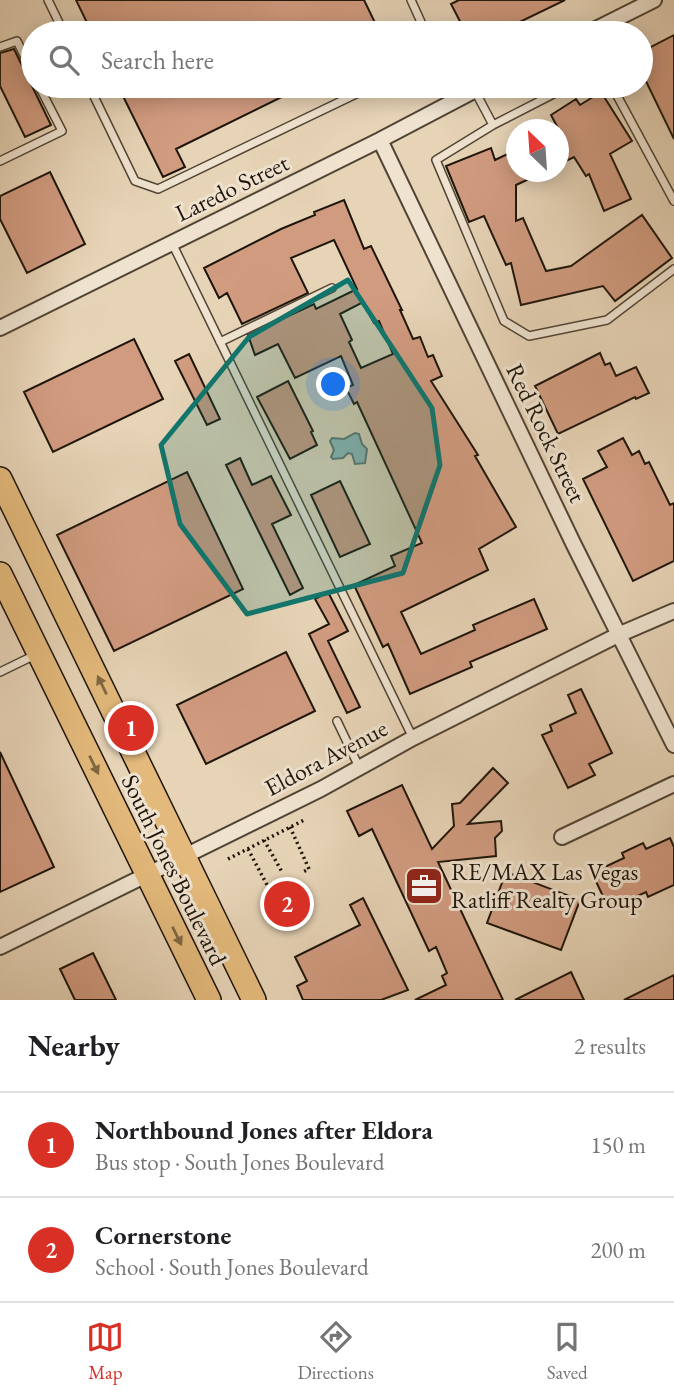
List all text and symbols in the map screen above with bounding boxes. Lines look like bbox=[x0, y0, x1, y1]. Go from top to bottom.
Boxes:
search box bbox=[21, 21, 653, 98]
icon: search bbox=[45, 41, 83, 79]
text: Search here bbox=[101, 43, 214, 77]
north arrow bbox=[506, 119, 569, 182]
street label: Laredo Street bbox=[170, 147, 294, 228]
street label: Red Rock Street bbox=[499, 358, 594, 508]
your location bbox=[316, 367, 350, 401]
one-way arrow bbox=[96, 675, 107, 695]
pin: 1 bbox=[108, 702, 154, 754]
street label: Eldora Avenue bbox=[259, 712, 392, 803]
one-way arrow bbox=[88, 755, 100, 775]
street label: South Jones Boulevard bbox=[115, 769, 234, 971]
place label: RE/MAX Las Vegas Ratliff Realty Group bbox=[451, 856, 643, 915]
office icon: RE/MAX Las Vegas Ratliff Realty Group bbox=[403, 865, 445, 907]
pin: 2 bbox=[264, 878, 310, 930]
one-way arrow bbox=[172, 926, 183, 946]
text: Nearby bbox=[28, 1026, 120, 1065]
text: 2 results bbox=[574, 1031, 646, 1061]
text: Northbound Jones after Eldora bbox=[95, 1113, 433, 1147]
text: 1 bbox=[45, 1130, 57, 1160]
text: 150 m bbox=[590, 1130, 646, 1160]
text: Bus stop · South Jones Boulevard bbox=[95, 1147, 384, 1177]
text: Cornerstone bbox=[95, 1218, 231, 1252]
text: 2 bbox=[45, 1235, 57, 1265]
text: 200 m bbox=[590, 1235, 646, 1265]
text: School · South Jones Boulevard bbox=[95, 1252, 369, 1282]
tab: Map bbox=[86, 1318, 124, 1385]
tab: Directions bbox=[297, 1318, 374, 1385]
tab: Saved bbox=[547, 1318, 588, 1385]

